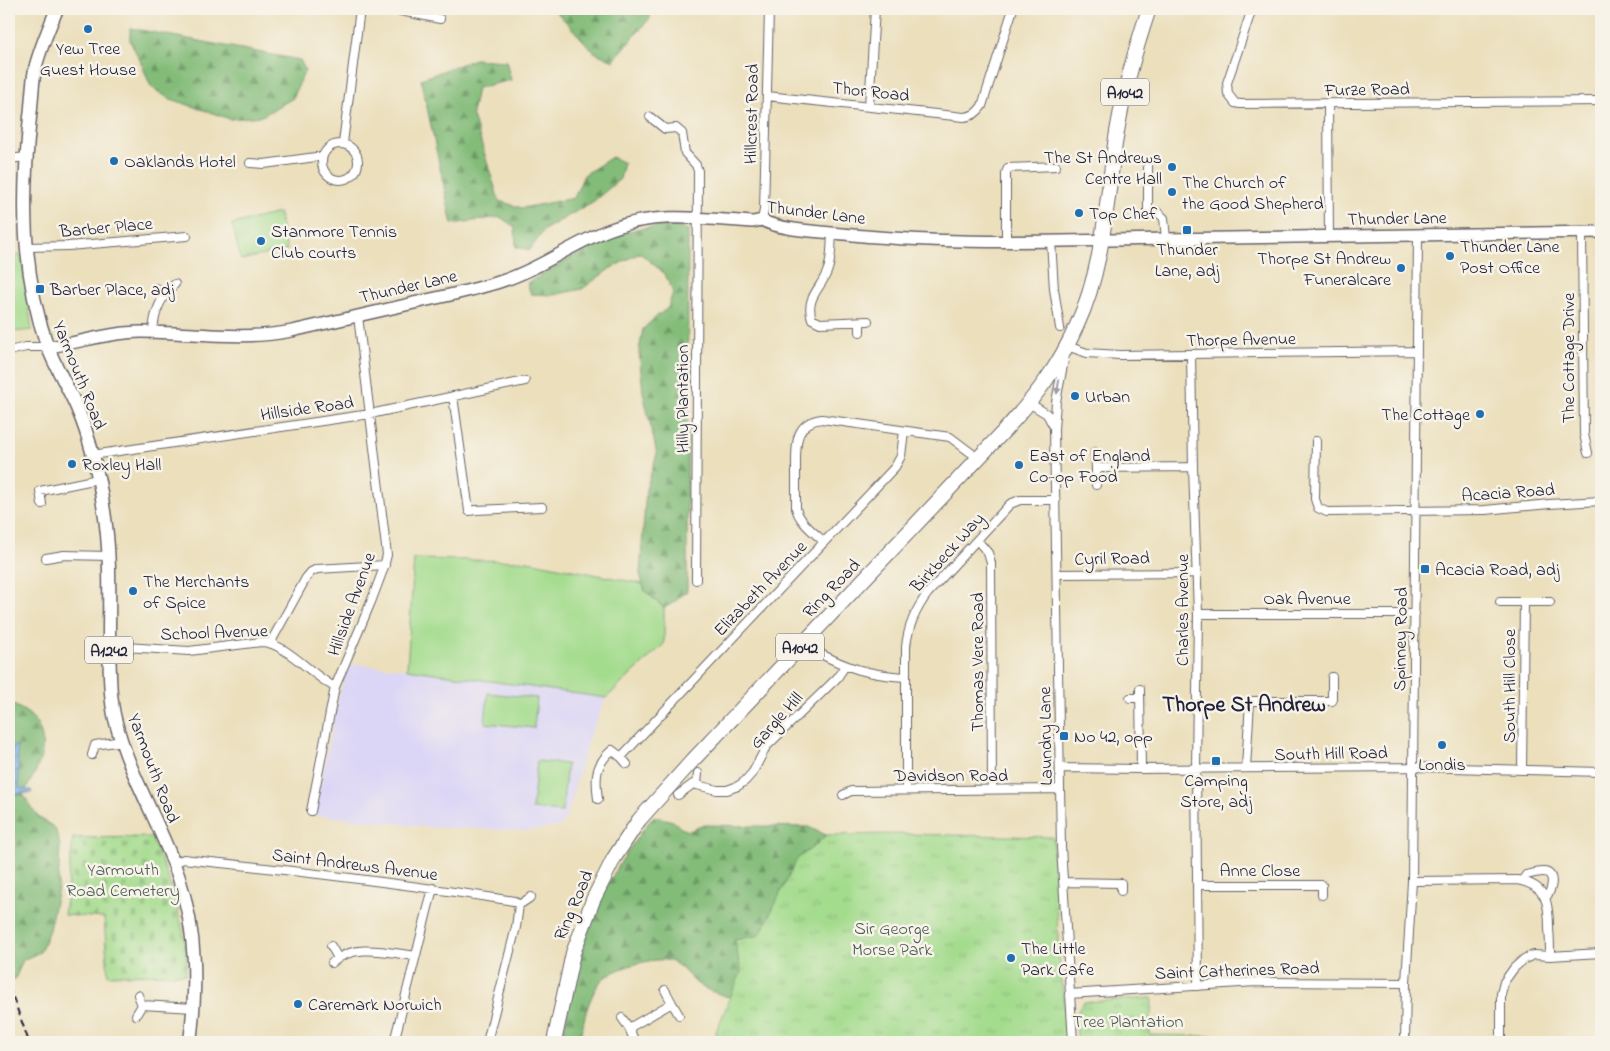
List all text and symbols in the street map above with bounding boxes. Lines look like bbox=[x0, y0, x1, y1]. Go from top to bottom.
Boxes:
marker: Yew Tree Guest House bbox=[82, 23, 94, 35]
place label: Yew Tree Guest House bbox=[40, 37, 137, 84]
street label: Hillcrest Road bbox=[739, 64, 767, 164]
street label: Thor Road bbox=[831, 76, 911, 110]
street label: Furze Road bbox=[1323, 77, 1410, 105]
road number: A1042 bbox=[1101, 78, 1149, 105]
place label: The St Andrews Centre Hall bbox=[1044, 146, 1162, 193]
place label: Oaklands Hotel bbox=[124, 150, 236, 176]
marker: Oaklands Hotel bbox=[108, 155, 120, 167]
marker: The St Andrews Centre Hall bbox=[1166, 161, 1178, 173]
place label: The Church of the Good Shepherd bbox=[1182, 171, 1324, 218]
marker: The Church of the Good Shepherd bbox=[1166, 186, 1178, 198]
street label: Thunder Lane bbox=[765, 195, 868, 233]
place label: Top Chef bbox=[1089, 202, 1158, 228]
street label: Thunder Lane bbox=[1347, 206, 1448, 234]
marker: Top Chef bbox=[1073, 207, 1085, 219]
street label: Barber Place bbox=[58, 212, 155, 246]
place label: Stanmore Tennis Club courts bbox=[271, 220, 397, 267]
marker: Thunder Lane, adj bbox=[1181, 224, 1193, 236]
marker: Stanmore Tennis Club courts bbox=[255, 235, 267, 247]
place label: Thunder Lane Post Office bbox=[1460, 235, 1560, 282]
place label: Thunder Lane, adj bbox=[1155, 238, 1220, 285]
place label: Thorpe St Andrew Funeralcare bbox=[1257, 247, 1392, 294]
marker: Thunder Lane Post Office bbox=[1444, 250, 1456, 262]
marker: Thorpe St Andrew Funeralcare bbox=[1395, 262, 1407, 274]
street label: Thunder Lane bbox=[357, 264, 461, 312]
place label: Barber Place, adj bbox=[49, 278, 175, 304]
marker: Barber Place, adj bbox=[34, 283, 46, 295]
street label: The Cottage Drive bbox=[1557, 292, 1584, 423]
street label: Yarmouth Road bbox=[44, 317, 112, 434]
street label: Thorpe Avenue bbox=[1186, 327, 1297, 355]
street label: Hilly Plantation bbox=[671, 345, 697, 453]
one-way arrow bbox=[1054, 380, 1062, 396]
place label: Urban bbox=[1085, 385, 1130, 411]
marker: Urban bbox=[1069, 390, 1081, 402]
street label: Hillside Road bbox=[259, 391, 356, 429]
place label: The Cottage bbox=[1381, 403, 1471, 430]
marker: The Cottage bbox=[1474, 408, 1486, 420]
place label: East of England Co-op Food bbox=[1029, 444, 1150, 491]
place label: Roxley Hall bbox=[82, 453, 161, 479]
marker: Roxley Hall bbox=[66, 458, 78, 470]
marker: East of England Co-op Food bbox=[1013, 459, 1025, 471]
street label: Acacia Road bbox=[1461, 478, 1556, 510]
street label: Birkbeck Way bbox=[905, 507, 992, 600]
street label: Elizabeth Avenue bbox=[709, 535, 815, 643]
street label: Cyril Road bbox=[1074, 546, 1150, 574]
street label: Hillside Avenue bbox=[322, 548, 384, 660]
street label: Charles Avenue bbox=[1171, 553, 1197, 666]
street label: Ring Road bbox=[797, 554, 868, 626]
place label: Acacia Road, adj bbox=[1435, 558, 1560, 584]
marker: Acacia Road, adj bbox=[1419, 563, 1431, 575]
place label: The Merchants of Spice bbox=[143, 570, 249, 617]
marker: The Merchants of Spice bbox=[127, 585, 139, 597]
street label: Oak Avenue bbox=[1263, 587, 1352, 613]
street label: Spinney Road bbox=[1388, 587, 1416, 691]
street label: Thomas Vere Road bbox=[966, 592, 992, 732]
street label: School Avenue bbox=[160, 619, 269, 649]
street label: South Hill Close bbox=[1498, 628, 1524, 743]
road number: A1042 bbox=[776, 634, 824, 660]
road number: A1242 bbox=[85, 636, 133, 664]
street label: Laundry Lane bbox=[1033, 685, 1061, 786]
street label: Gargle Hill bbox=[745, 687, 811, 756]
district label: Thorpe St Andrew bbox=[1162, 690, 1326, 722]
street label: Yarmouth Road bbox=[119, 710, 185, 827]
place label: No 42, opp bbox=[1074, 725, 1153, 751]
marker: No 42, opp bbox=[1058, 730, 1070, 742]
marker: Londis bbox=[1436, 739, 1448, 751]
street label: South Hill Road bbox=[1274, 741, 1388, 769]
place label: Londis bbox=[1418, 753, 1466, 779]
marker: Camping Store, adj bbox=[1210, 755, 1222, 767]
street label: Davidson Road bbox=[893, 764, 1008, 790]
place label: Camping Store, adj bbox=[1180, 769, 1252, 816]
street label: Saint Andrews Avenue bbox=[270, 843, 440, 889]
park label: Yarmouth Road Cemetery bbox=[66, 858, 180, 905]
street label: Anne Close bbox=[1220, 859, 1301, 885]
street label: Ring Road bbox=[548, 867, 602, 945]
park label: Sir George Morse Park bbox=[852, 917, 932, 964]
place label: The Little Park Cafe bbox=[1021, 937, 1095, 984]
marker: The Little Park Cafe bbox=[1005, 952, 1017, 964]
street label: Saint Catherines Road bbox=[1154, 956, 1320, 988]
place label: Caremark Norwich bbox=[308, 993, 442, 1019]
marker: Caremark Norwich bbox=[292, 998, 304, 1010]
park label: Tree Plantation bbox=[1073, 1010, 1184, 1036]

